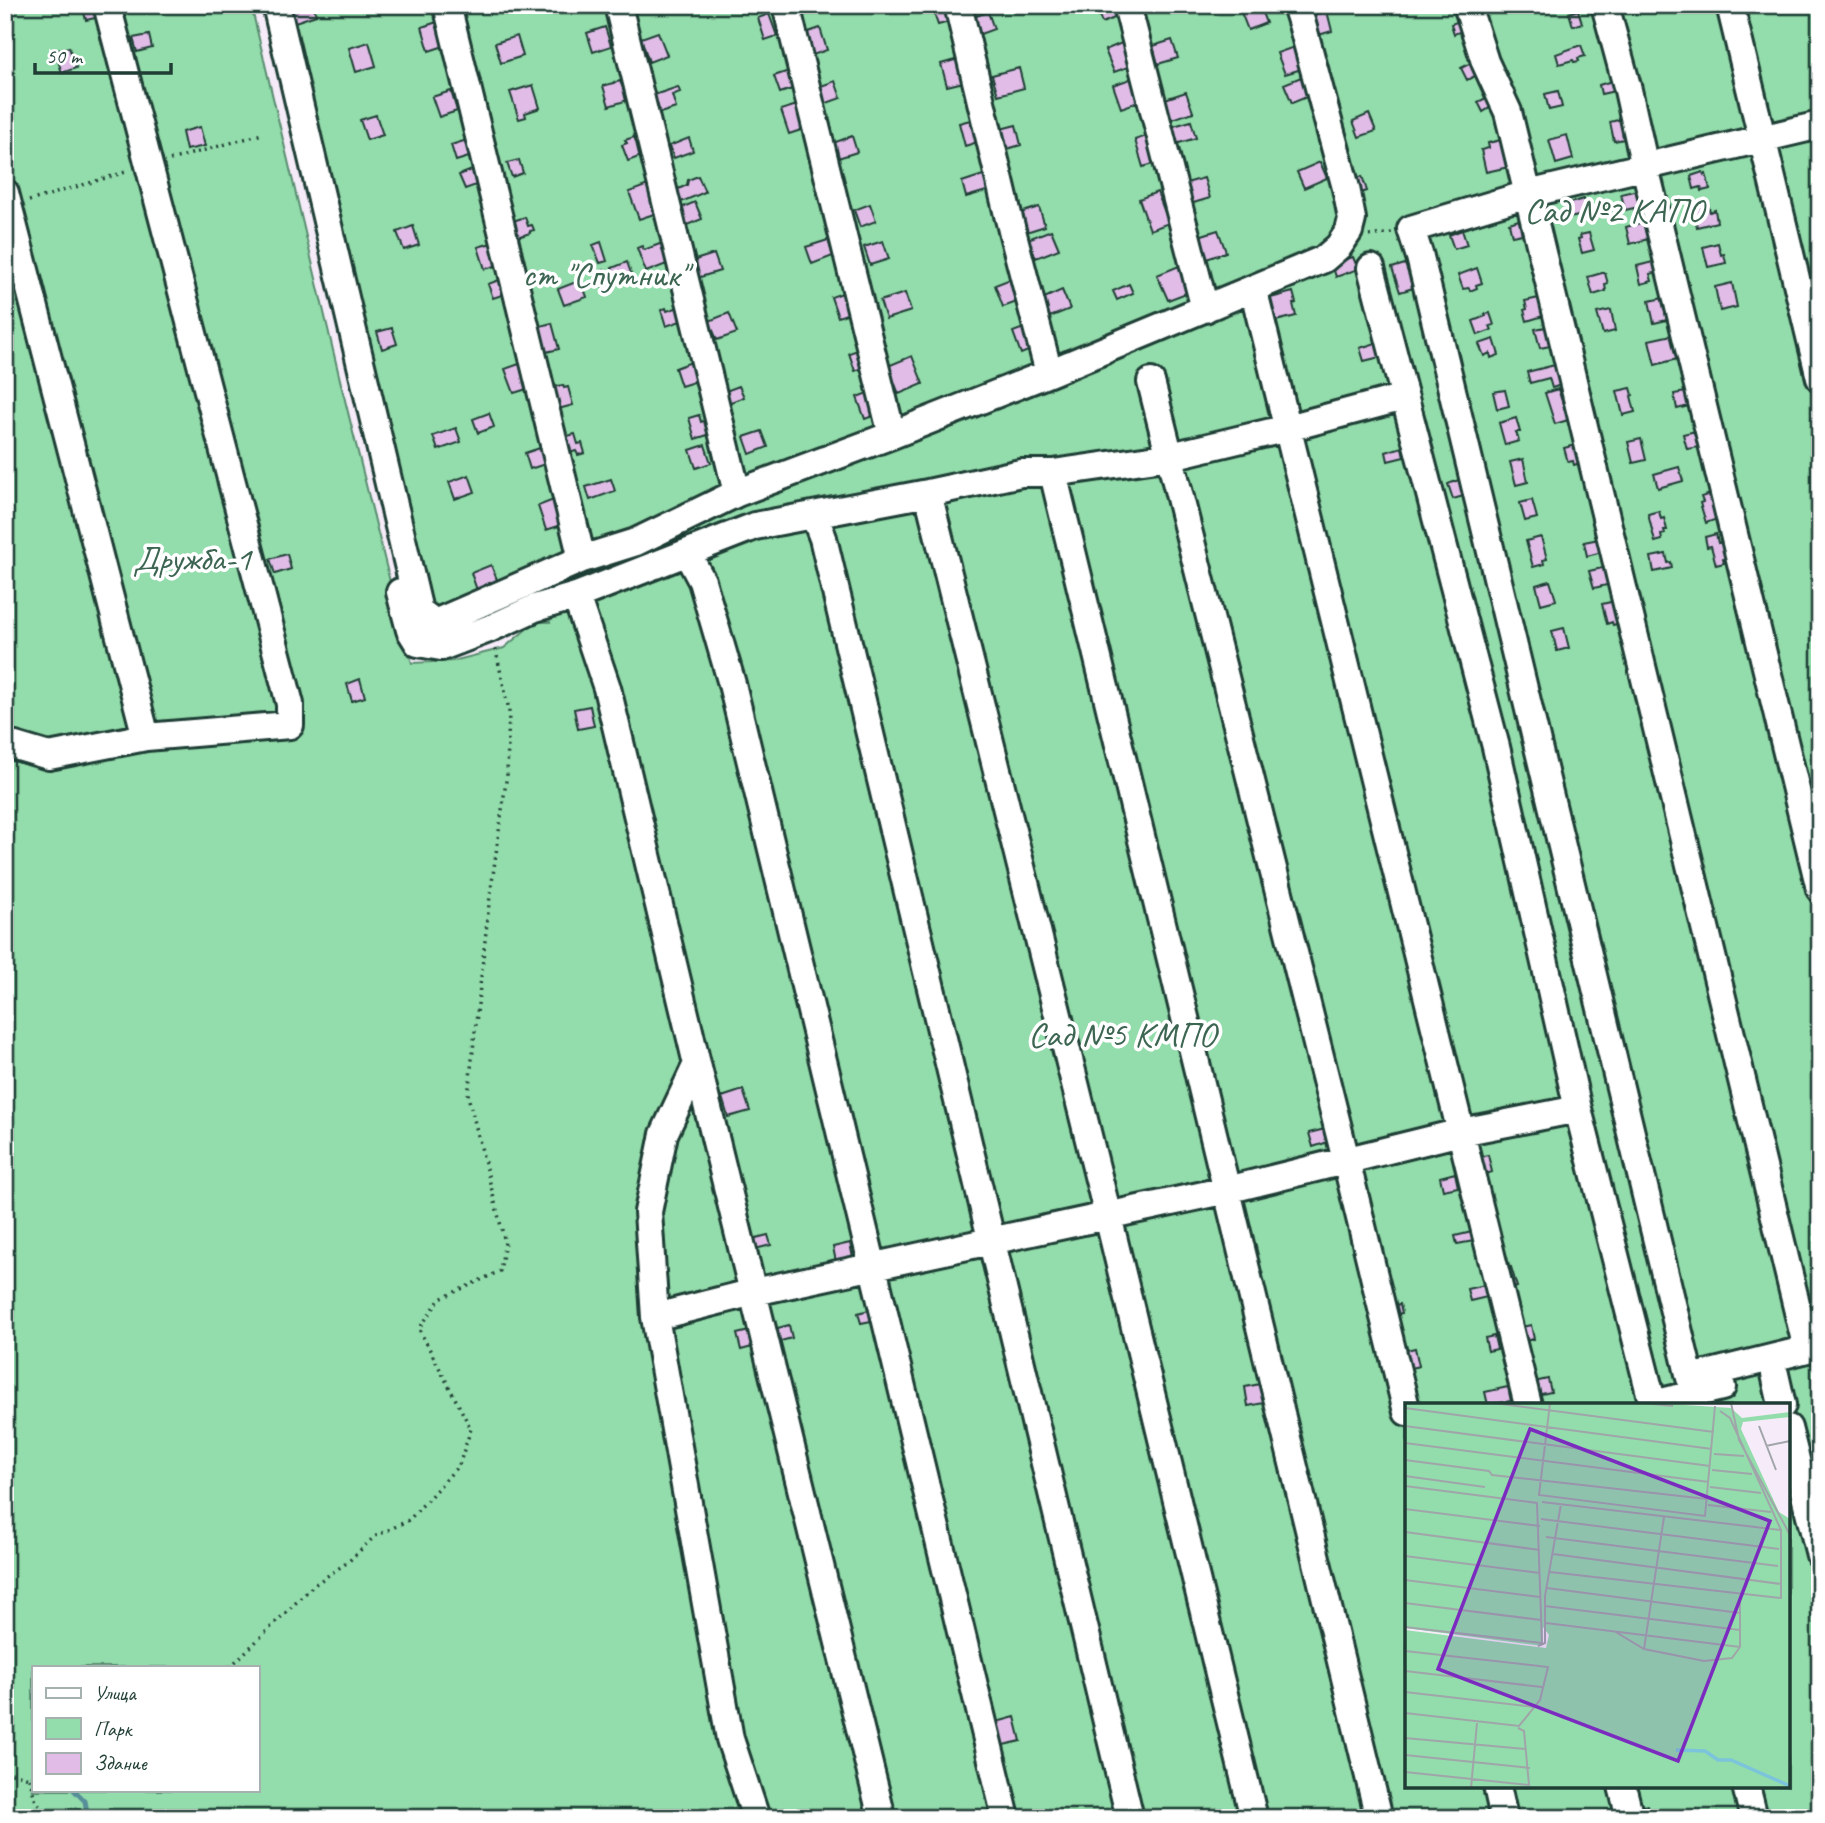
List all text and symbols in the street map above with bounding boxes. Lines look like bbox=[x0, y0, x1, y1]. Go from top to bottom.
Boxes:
scale bar bbox=[35, 32, 172, 76]
text: 50 m bbox=[46, 43, 84, 69]
park label: Сад №2 КАПО bbox=[1524, 188, 1707, 233]
park label: ст "Спутник" bbox=[523, 252, 694, 297]
park label: Дружба-1 bbox=[133, 536, 254, 581]
park label: Сад №5 КМПО bbox=[1028, 1012, 1219, 1057]
inset map bbox=[1405, 1403, 1790, 1788]
legend bbox=[32, 1666, 259, 1792]
text: Улица bbox=[94, 1680, 137, 1706]
text: Парк bbox=[94, 1716, 134, 1742]
text: Здание bbox=[94, 1750, 148, 1776]

